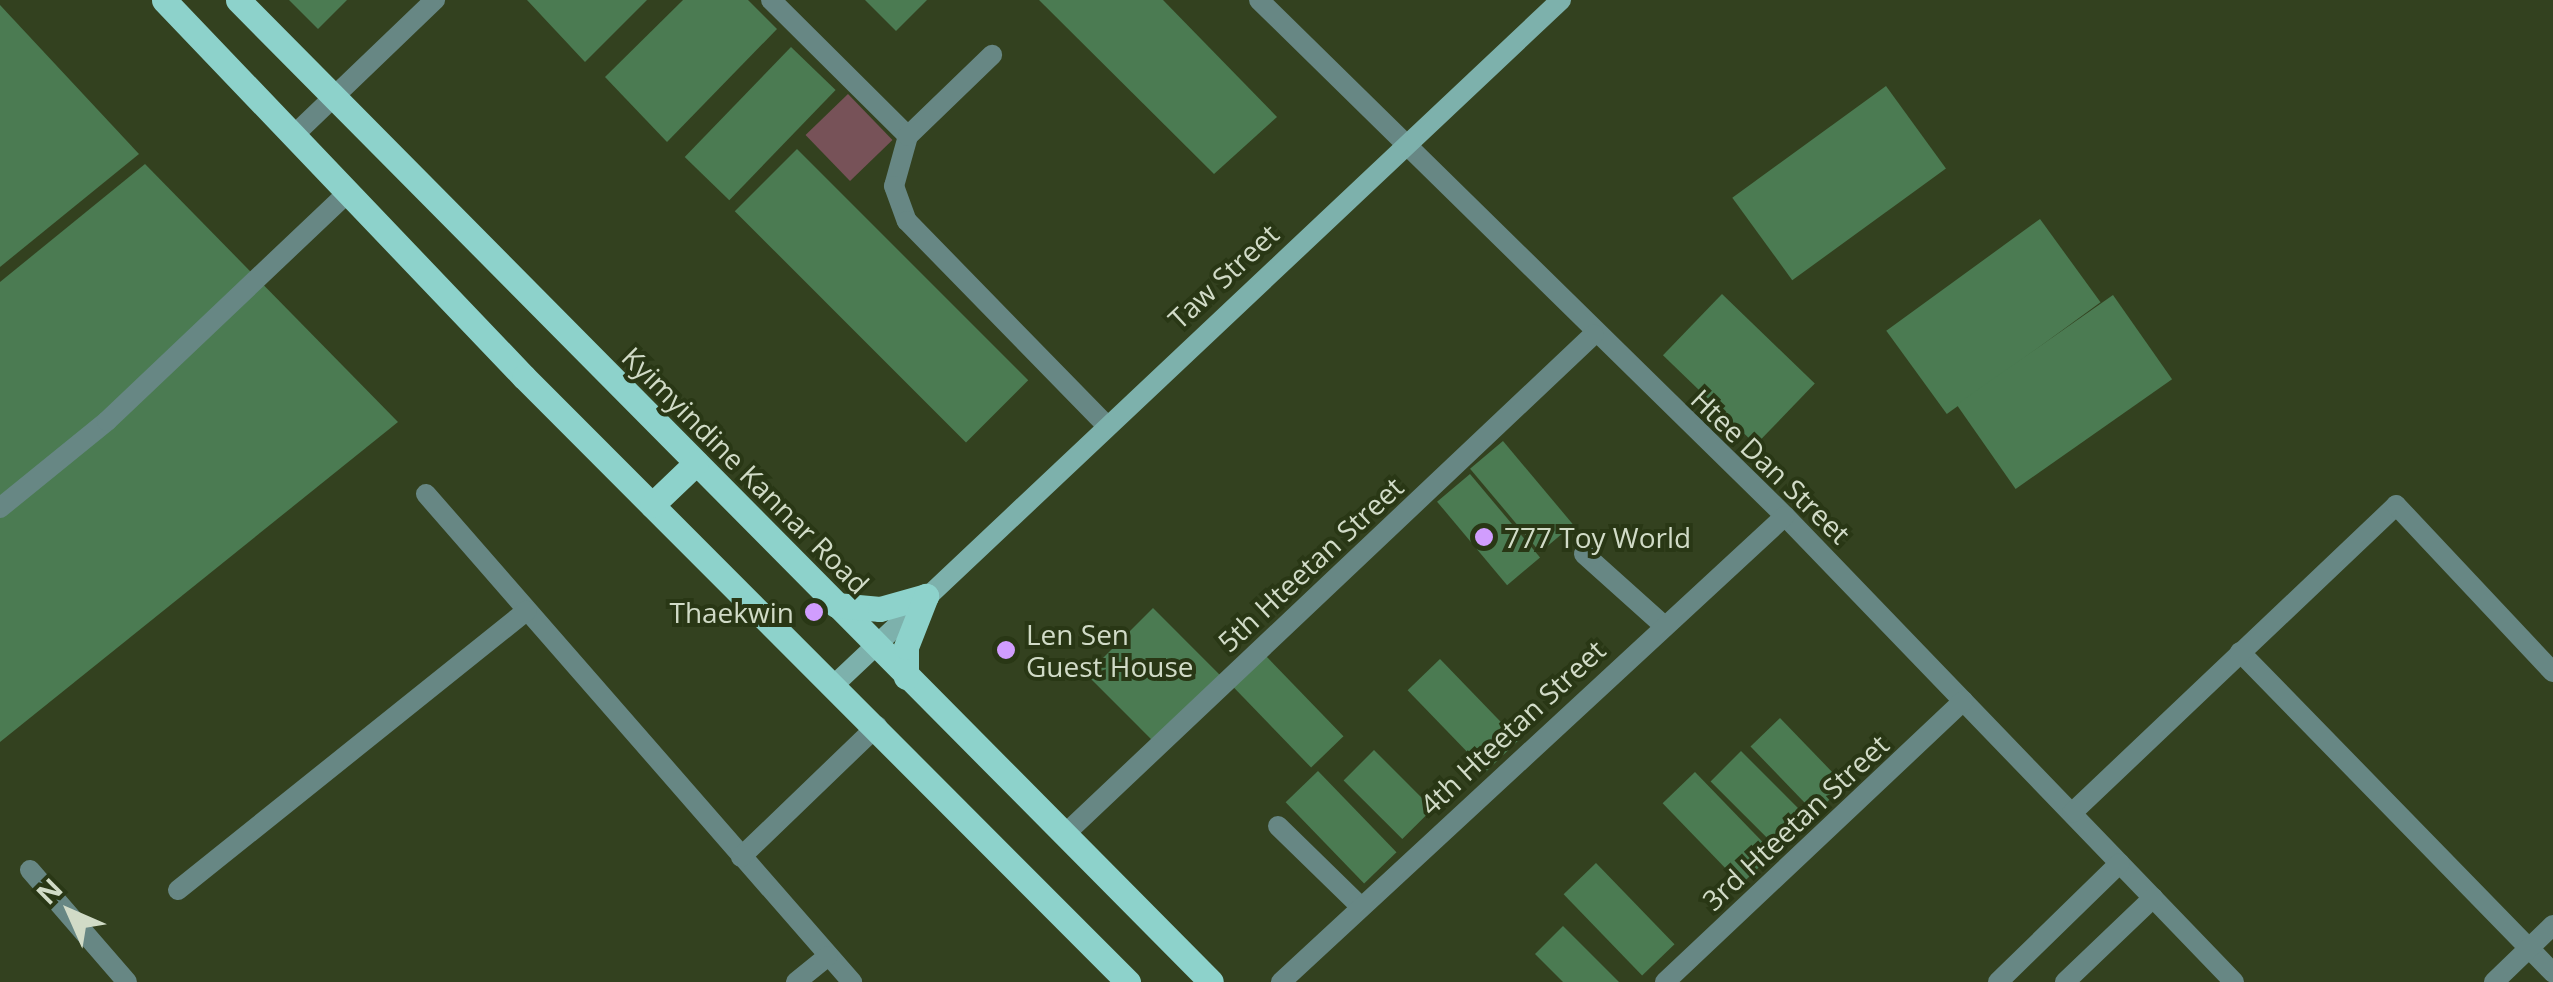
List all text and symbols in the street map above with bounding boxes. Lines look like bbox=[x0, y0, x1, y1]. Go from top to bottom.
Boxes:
street label: Taw Street bbox=[1161, 217, 1285, 335]
street label: Kyimyindine Kannar Road bbox=[616, 340, 876, 600]
street label: Htee Dan Street bbox=[1685, 382, 1857, 550]
street label: 5th Hteetan Street bbox=[1211, 470, 1409, 658]
place label: 777 Toy World bbox=[1504, 520, 1691, 554]
marker: 777 Toy World bbox=[1473, 526, 1495, 548]
place label: Thaekwin bbox=[669, 595, 794, 629]
marker: Thaekwin bbox=[803, 601, 825, 623]
place label: Len Sen Guest House bbox=[1026, 617, 1194, 683]
street label: 4th Hteetan Street bbox=[1413, 633, 1611, 821]
marker: Len Sen Guest House bbox=[995, 639, 1017, 661]
street label: 3rd Hteetan Street bbox=[1695, 727, 1895, 917]
north arrow bbox=[20, 862, 120, 962]
text: N bbox=[27, 869, 70, 912]

